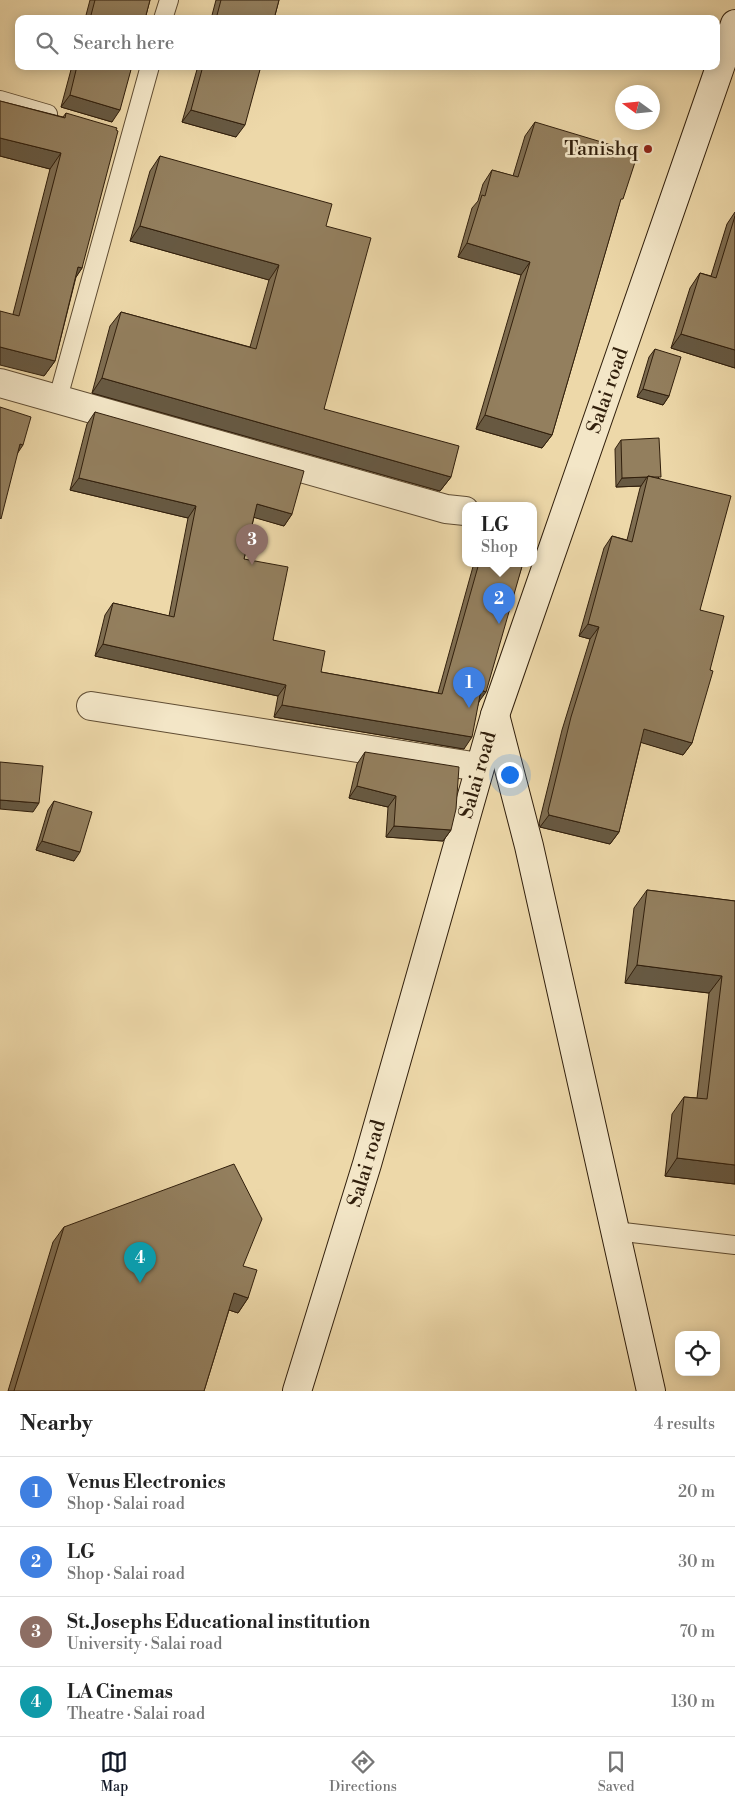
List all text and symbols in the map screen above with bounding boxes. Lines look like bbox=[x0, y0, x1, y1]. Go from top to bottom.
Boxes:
search box bbox=[15, 15, 720, 70]
icon: search bbox=[33, 29, 61, 57]
text: Search here bbox=[73, 31, 174, 55]
north arrow bbox=[615, 85, 660, 130]
place label: Tanishq bbox=[564, 137, 638, 162]
marker: Tanishq bbox=[642, 143, 654, 155]
street label: Salai road bbox=[581, 343, 634, 437]
popup bbox=[462, 502, 537, 567]
text: LG bbox=[481, 513, 509, 537]
pin: 3 bbox=[236, 524, 268, 565]
text: Shop bbox=[481, 537, 518, 557]
pin: 2 bbox=[483, 583, 515, 624]
pin: 1 bbox=[453, 667, 485, 708]
street label: Salai road bbox=[454, 728, 502, 822]
your location bbox=[497, 762, 523, 788]
street label: Salai road bbox=[342, 1116, 392, 1210]
pin: 4 bbox=[124, 1242, 156, 1283]
map controls bbox=[675, 1331, 720, 1376]
button: locate bbox=[675, 1331, 720, 1376]
text: Nearby bbox=[20, 1411, 93, 1437]
text: 4 results bbox=[654, 1414, 715, 1434]
text: Venus Electronics bbox=[67, 1470, 226, 1494]
text: 1 bbox=[32, 1482, 40, 1502]
text: 20 m bbox=[678, 1482, 715, 1502]
text: Shop · Salai road bbox=[67, 1494, 185, 1514]
text: LG bbox=[67, 1540, 95, 1564]
text: 2 bbox=[31, 1552, 41, 1572]
text: 30 m bbox=[678, 1552, 715, 1572]
text: Shop · Salai road bbox=[67, 1564, 185, 1584]
text: St. Josephs Educational institution bbox=[67, 1610, 370, 1634]
text: 3 bbox=[31, 1622, 41, 1642]
text: 70 m bbox=[679, 1622, 715, 1642]
text: University · Salai road bbox=[67, 1634, 222, 1654]
text: LA Cinemas bbox=[67, 1680, 173, 1704]
text: 4 bbox=[31, 1692, 41, 1712]
text: 130 m bbox=[671, 1692, 715, 1712]
text: Theatre · Salai road bbox=[67, 1704, 205, 1724]
tab: Map bbox=[100, 1748, 128, 1796]
tab: Directions bbox=[329, 1748, 397, 1796]
tab: Saved bbox=[598, 1748, 635, 1796]

